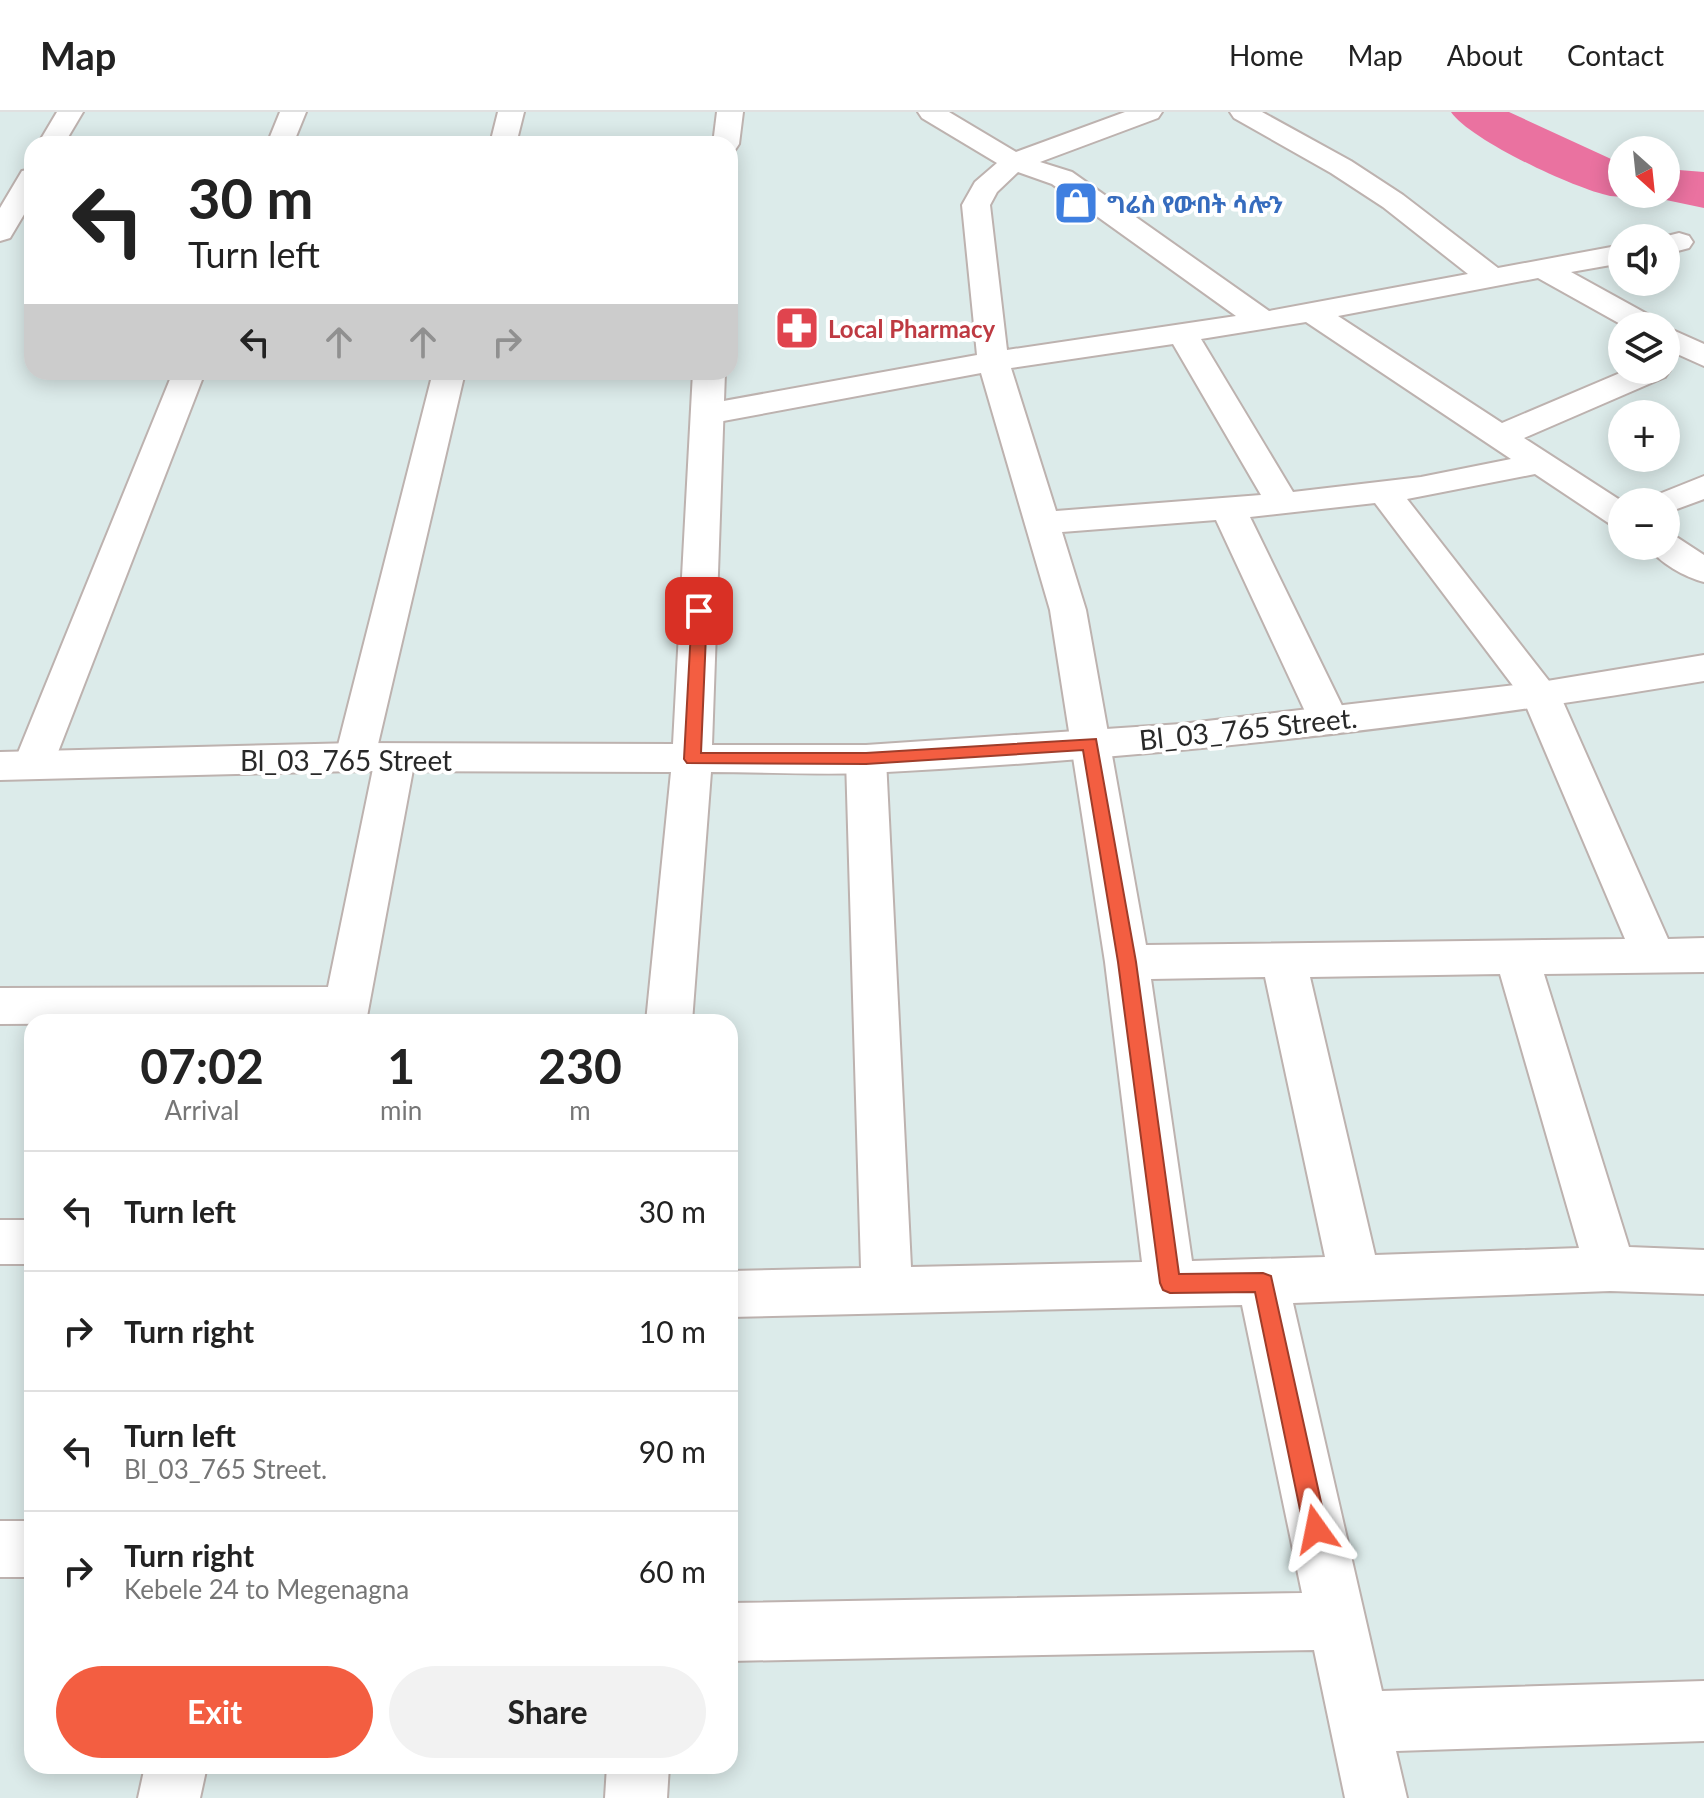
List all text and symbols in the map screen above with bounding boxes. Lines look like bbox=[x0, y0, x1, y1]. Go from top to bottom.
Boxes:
text: Map bbox=[40, 32, 116, 78]
text: Home bbox=[1229, 38, 1304, 72]
text: Map bbox=[1348, 38, 1403, 72]
text: About bbox=[1447, 38, 1523, 72]
text: Contact bbox=[1567, 38, 1664, 72]
north arrow bbox=[1608, 136, 1680, 208]
map controls bbox=[1608, 136, 1680, 560]
text: 30 m bbox=[188, 164, 313, 231]
icon: left bbox=[56, 168, 160, 272]
shop icon: ግሬስ የውበት ሳሎን bbox=[1052, 179, 1100, 227]
place label: ግሬስ የውበት ሳሎን bbox=[1107, 189, 1283, 218]
button: sound bbox=[1608, 224, 1680, 296]
text: Turn left bbox=[188, 232, 320, 276]
pharmacy icon: Local Pharmacy bbox=[773, 304, 821, 352]
button: layers bbox=[1608, 312, 1680, 384]
place label: Local Pharmacy bbox=[828, 314, 996, 343]
icon: left bbox=[233, 320, 277, 364]
icon: ahead bbox=[317, 320, 361, 364]
icon: ahead bbox=[401, 320, 445, 364]
icon: right bbox=[485, 320, 529, 364]
button: + bbox=[1608, 400, 1680, 472]
button: − bbox=[1608, 488, 1680, 560]
pin bbox=[665, 577, 733, 645]
icon: arrive bbox=[677, 589, 721, 633]
street label: Bl_03_765 Street. bbox=[1137, 700, 1359, 756]
street label: Bl_03_765 Street bbox=[240, 743, 452, 777]
text: 07:02 bbox=[140, 1037, 264, 1094]
text: 1 bbox=[387, 1037, 415, 1094]
text: 230 bbox=[538, 1037, 622, 1094]
text: Arrival bbox=[165, 1094, 239, 1126]
text: min bbox=[380, 1094, 422, 1126]
text: m bbox=[569, 1094, 591, 1126]
icon: left bbox=[56, 1189, 100, 1233]
text: Turn left bbox=[124, 1193, 236, 1229]
text: 30 m bbox=[639, 1193, 706, 1229]
icon: right bbox=[56, 1309, 100, 1353]
text: Turn right bbox=[124, 1313, 254, 1349]
text: 10 m bbox=[639, 1313, 706, 1349]
text: Turn left bbox=[124, 1417, 236, 1453]
icon: left bbox=[56, 1429, 100, 1473]
text: 90 m bbox=[639, 1433, 706, 1469]
text: Bl_03_765 Street. bbox=[124, 1453, 327, 1485]
position arrow bbox=[1274, 1487, 1358, 1571]
text: Turn right bbox=[124, 1537, 254, 1573]
icon: right bbox=[56, 1549, 100, 1593]
text: 60 m bbox=[639, 1553, 706, 1589]
text: Kebele 24 to Megenagna bbox=[124, 1573, 409, 1605]
button: Exit bbox=[56, 1666, 373, 1758]
button: Share bbox=[389, 1666, 706, 1758]

